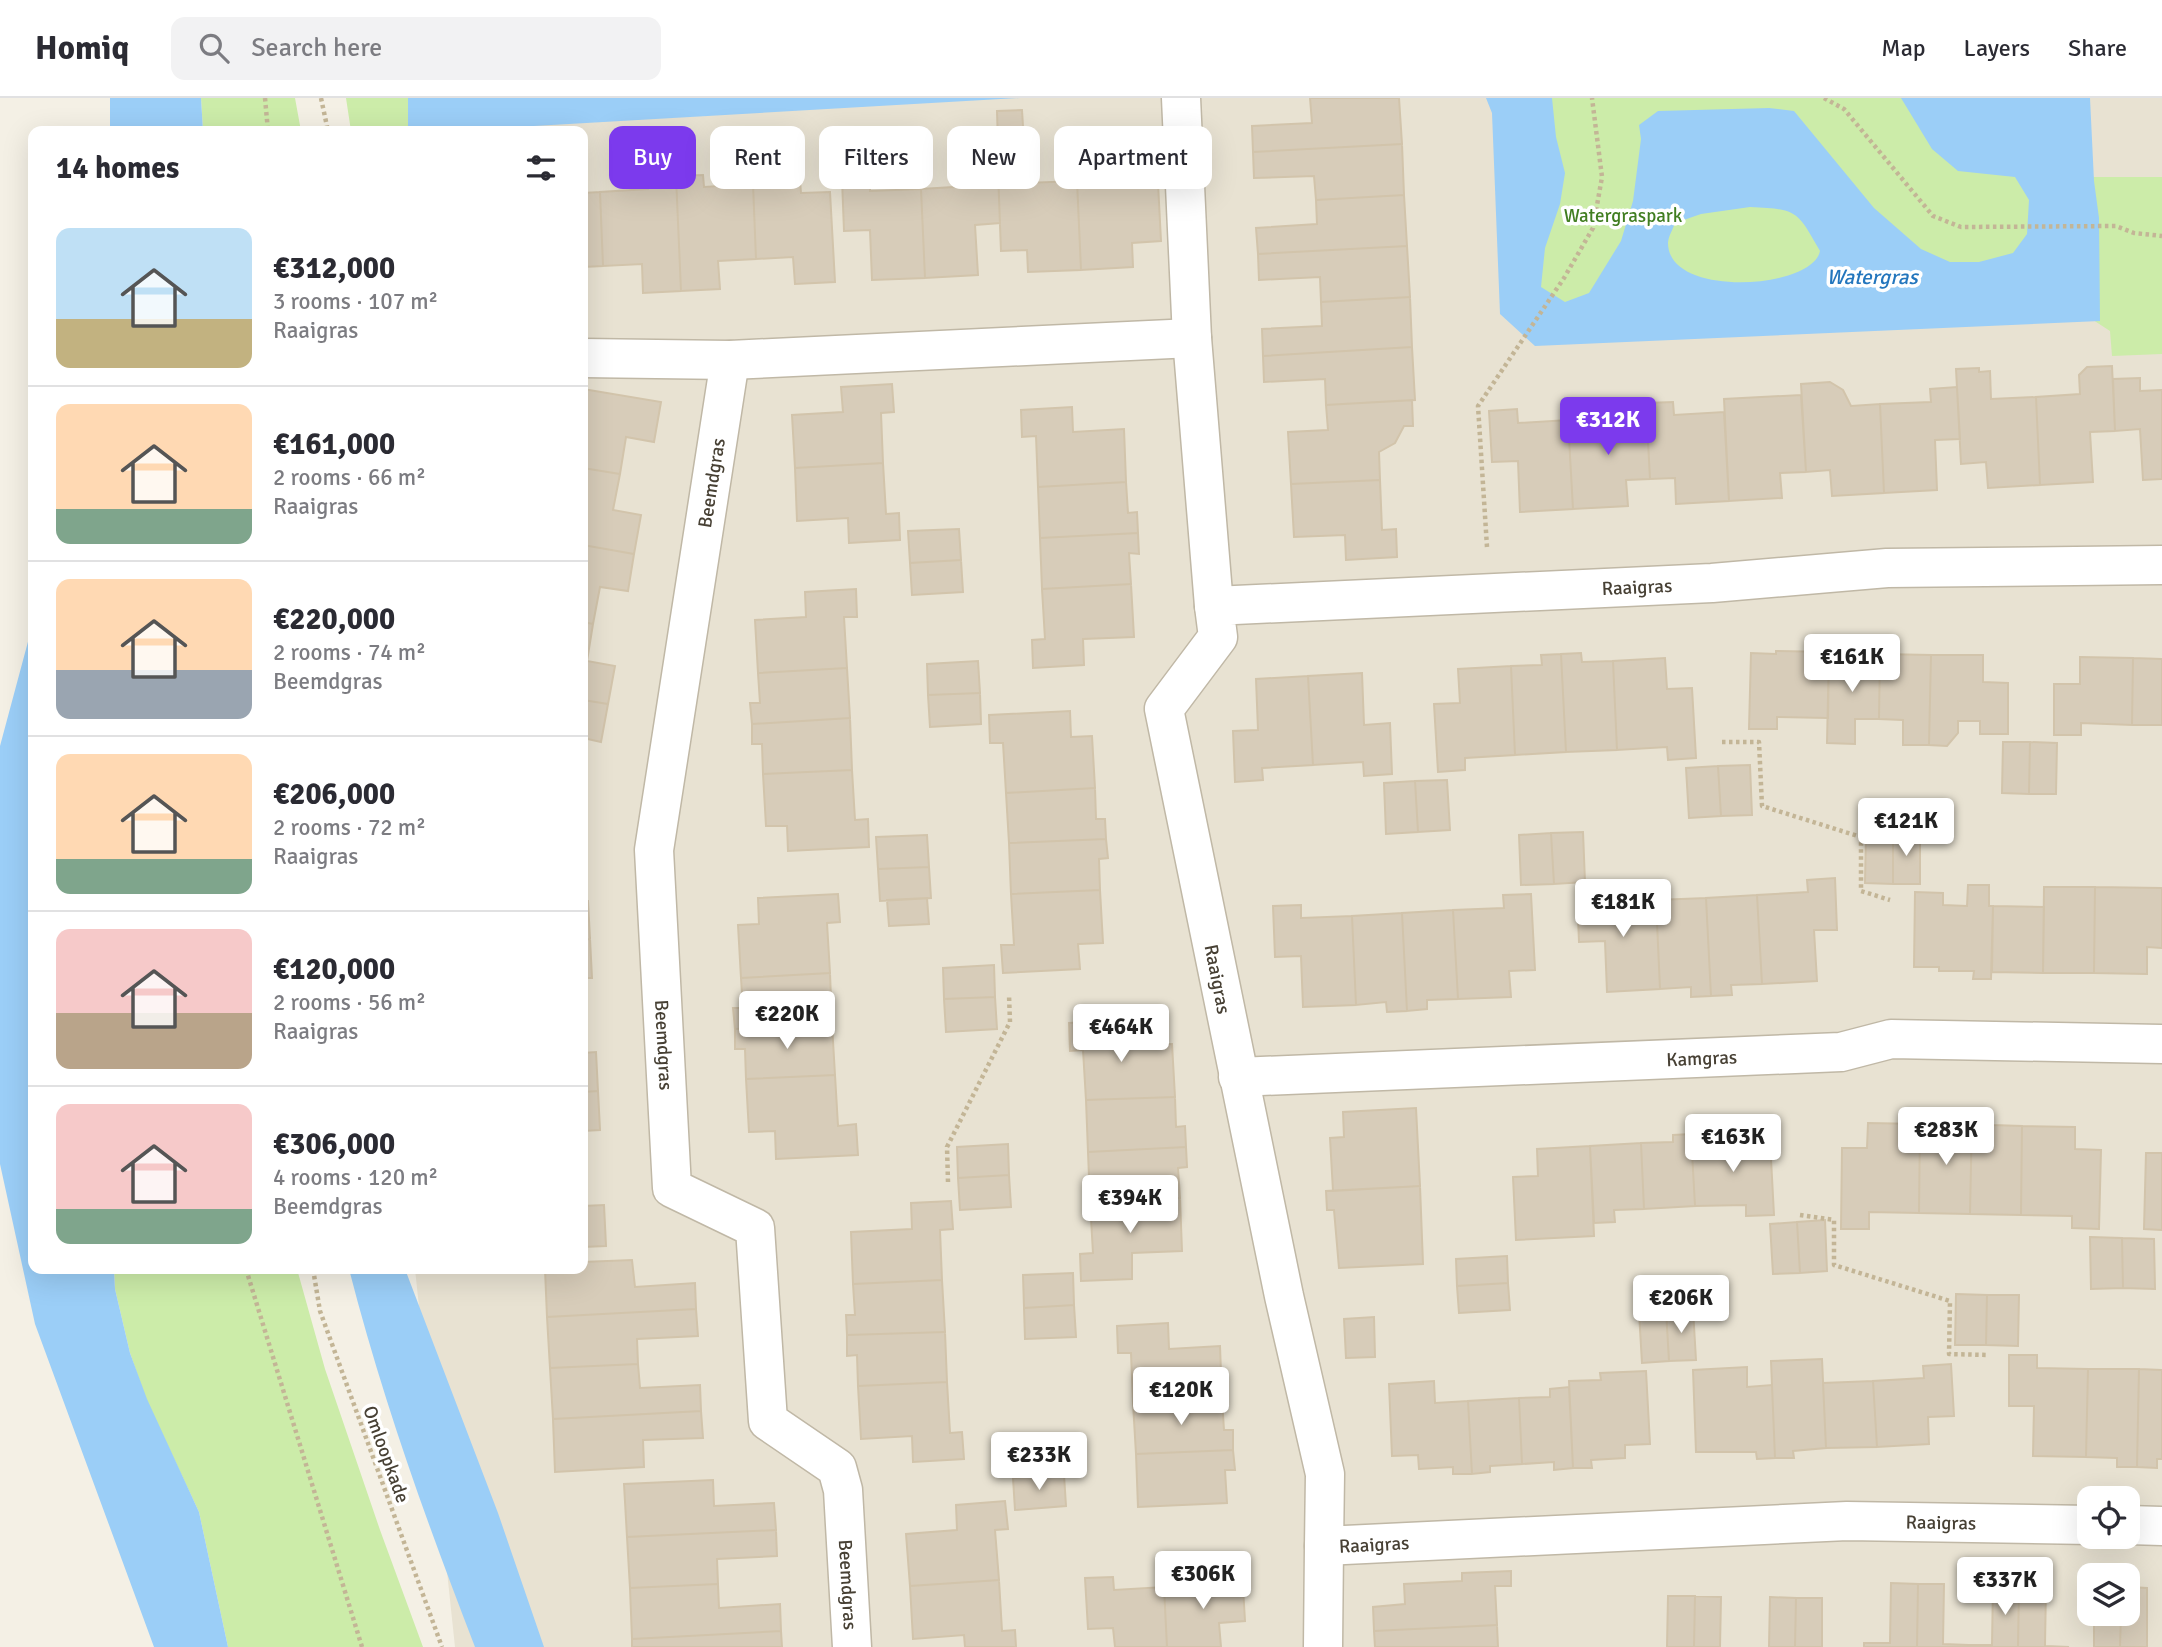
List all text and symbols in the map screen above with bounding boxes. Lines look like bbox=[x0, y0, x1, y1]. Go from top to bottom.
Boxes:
search box bbox=[171, 17, 661, 80]
text: Homiq bbox=[35, 28, 129, 69]
icon: search bbox=[195, 29, 233, 67]
text: Search here bbox=[251, 32, 382, 64]
text: Map bbox=[1881, 33, 1926, 63]
text: Layers bbox=[1964, 33, 2030, 63]
text: Share bbox=[2068, 33, 2127, 63]
chip: Buy bbox=[609, 126, 696, 189]
chip: Rent bbox=[710, 126, 805, 189]
chip: Filters bbox=[819, 126, 933, 189]
chip: New bbox=[947, 126, 1040, 189]
chip: Apartment bbox=[1054, 126, 1212, 189]
icon: filters bbox=[522, 149, 560, 187]
text: 14 homes bbox=[56, 150, 179, 187]
park label: Watergraspark bbox=[1564, 204, 1683, 228]
text: €312,000 bbox=[273, 250, 395, 287]
icon: home bbox=[112, 256, 196, 340]
water label: Watergras bbox=[1826, 264, 1919, 290]
text: 3 rooms · 107 m² bbox=[273, 287, 438, 316]
text: Raaigras bbox=[273, 316, 358, 345]
pin: €312K bbox=[1559, 398, 1657, 457]
text: €312K bbox=[1576, 405, 1640, 434]
text: €161,000 bbox=[273, 426, 395, 463]
icon: home bbox=[112, 432, 196, 516]
street label: Beemdgras bbox=[693, 437, 731, 530]
text: 2 rooms · 66 m² bbox=[273, 463, 426, 492]
text: Raaigras bbox=[273, 492, 358, 521]
street label: Raaigras bbox=[1601, 574, 1673, 601]
text: €220,000 bbox=[273, 601, 395, 638]
icon: home bbox=[112, 607, 196, 691]
pin: €161K bbox=[1803, 634, 1901, 694]
text: 2 rooms · 74 m² bbox=[273, 638, 426, 667]
text: €161K bbox=[1820, 642, 1884, 671]
text: Beemdgras bbox=[273, 667, 383, 696]
text: €206,000 bbox=[273, 776, 395, 813]
icon: home bbox=[112, 782, 196, 866]
pin: €121K bbox=[1857, 798, 1955, 858]
text: €121K bbox=[1874, 806, 1938, 835]
text: 2 rooms · 72 m² bbox=[273, 813, 426, 842]
text: Raaigras bbox=[273, 842, 358, 871]
pin: €181K bbox=[1574, 880, 1672, 939]
text: €181K bbox=[1591, 887, 1655, 916]
street label: Raaigras bbox=[1199, 942, 1236, 1016]
text: €120,000 bbox=[273, 951, 395, 988]
icon: home bbox=[112, 957, 196, 1041]
text: 2 rooms · 56 m² bbox=[273, 988, 426, 1017]
pin: €220K bbox=[738, 992, 836, 1051]
street label: Beemdgras bbox=[649, 999, 678, 1091]
text: €220K bbox=[755, 999, 819, 1028]
pin: €464K bbox=[1072, 1004, 1170, 1064]
text: €464K bbox=[1089, 1012, 1153, 1041]
text: Raaigras bbox=[273, 1017, 358, 1046]
street label: Kamgras bbox=[1666, 1045, 1738, 1072]
pin: €283K bbox=[1897, 1108, 1995, 1167]
pin: €163K bbox=[1684, 1114, 1782, 1174]
text: €283K bbox=[1914, 1115, 1978, 1144]
text: €163K bbox=[1701, 1122, 1765, 1151]
text: €306,000 bbox=[273, 1126, 395, 1163]
icon: home bbox=[112, 1132, 196, 1216]
text: 4 rooms · 120 m² bbox=[273, 1163, 438, 1192]
pin: €394K bbox=[1081, 1176, 1179, 1235]
text: €394K bbox=[1098, 1183, 1162, 1212]
text: Beemdgras bbox=[273, 1192, 383, 1221]
pin: €206K bbox=[1632, 1276, 1730, 1335]
text: €206K bbox=[1649, 1283, 1713, 1312]
pin: €120K bbox=[1132, 1368, 1230, 1427]
text: €120K bbox=[1149, 1375, 1213, 1404]
street label: Omloopkade bbox=[357, 1403, 415, 1506]
pin: €233K bbox=[990, 1432, 1088, 1492]
text: €233K bbox=[1007, 1440, 1071, 1469]
map controls bbox=[2077, 1486, 2140, 1626]
button: locate bbox=[2077, 1486, 2140, 1549]
street label: Raaigras bbox=[1905, 1510, 1976, 1536]
street label: Raaigras bbox=[1338, 1531, 1410, 1559]
street label: Beemdgras bbox=[833, 1539, 862, 1631]
pin: €306K bbox=[1154, 1552, 1252, 1611]
pin: €337K bbox=[1956, 1558, 2054, 1617]
text: €306K bbox=[1171, 1559, 1235, 1588]
button: layers bbox=[2077, 1563, 2140, 1626]
text: €337K bbox=[1973, 1565, 2037, 1594]

